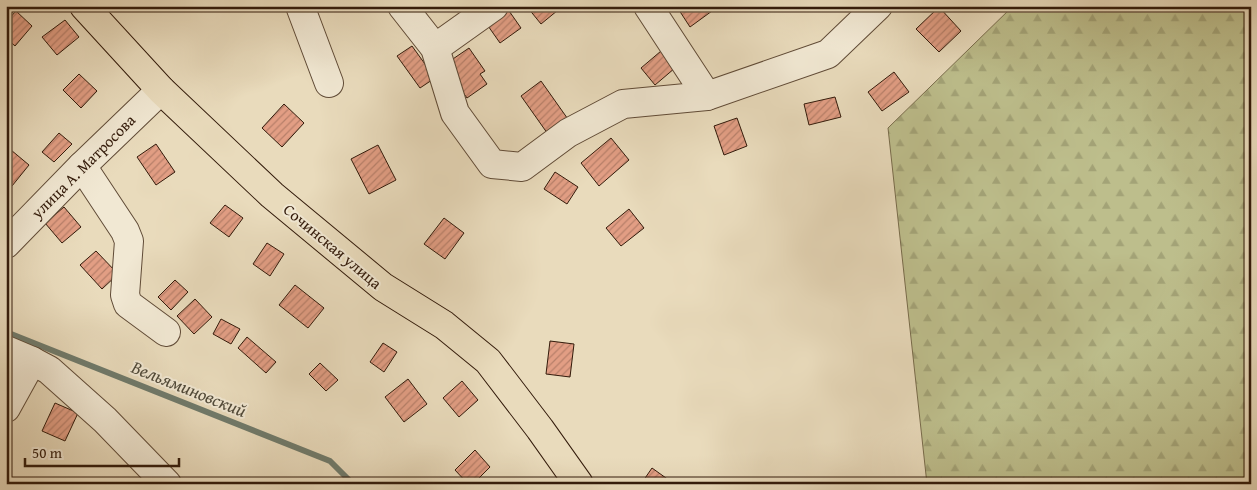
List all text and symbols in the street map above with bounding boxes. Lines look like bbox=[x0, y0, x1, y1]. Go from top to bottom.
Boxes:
street label: улица А. Матросова bbox=[25, 108, 141, 224]
street label: Сочинская улица bbox=[279, 198, 388, 295]
water label: Вельяминовский bbox=[127, 353, 251, 424]
scale bar bbox=[25, 435, 179, 467]
text: 50 m bbox=[32, 442, 63, 463]

